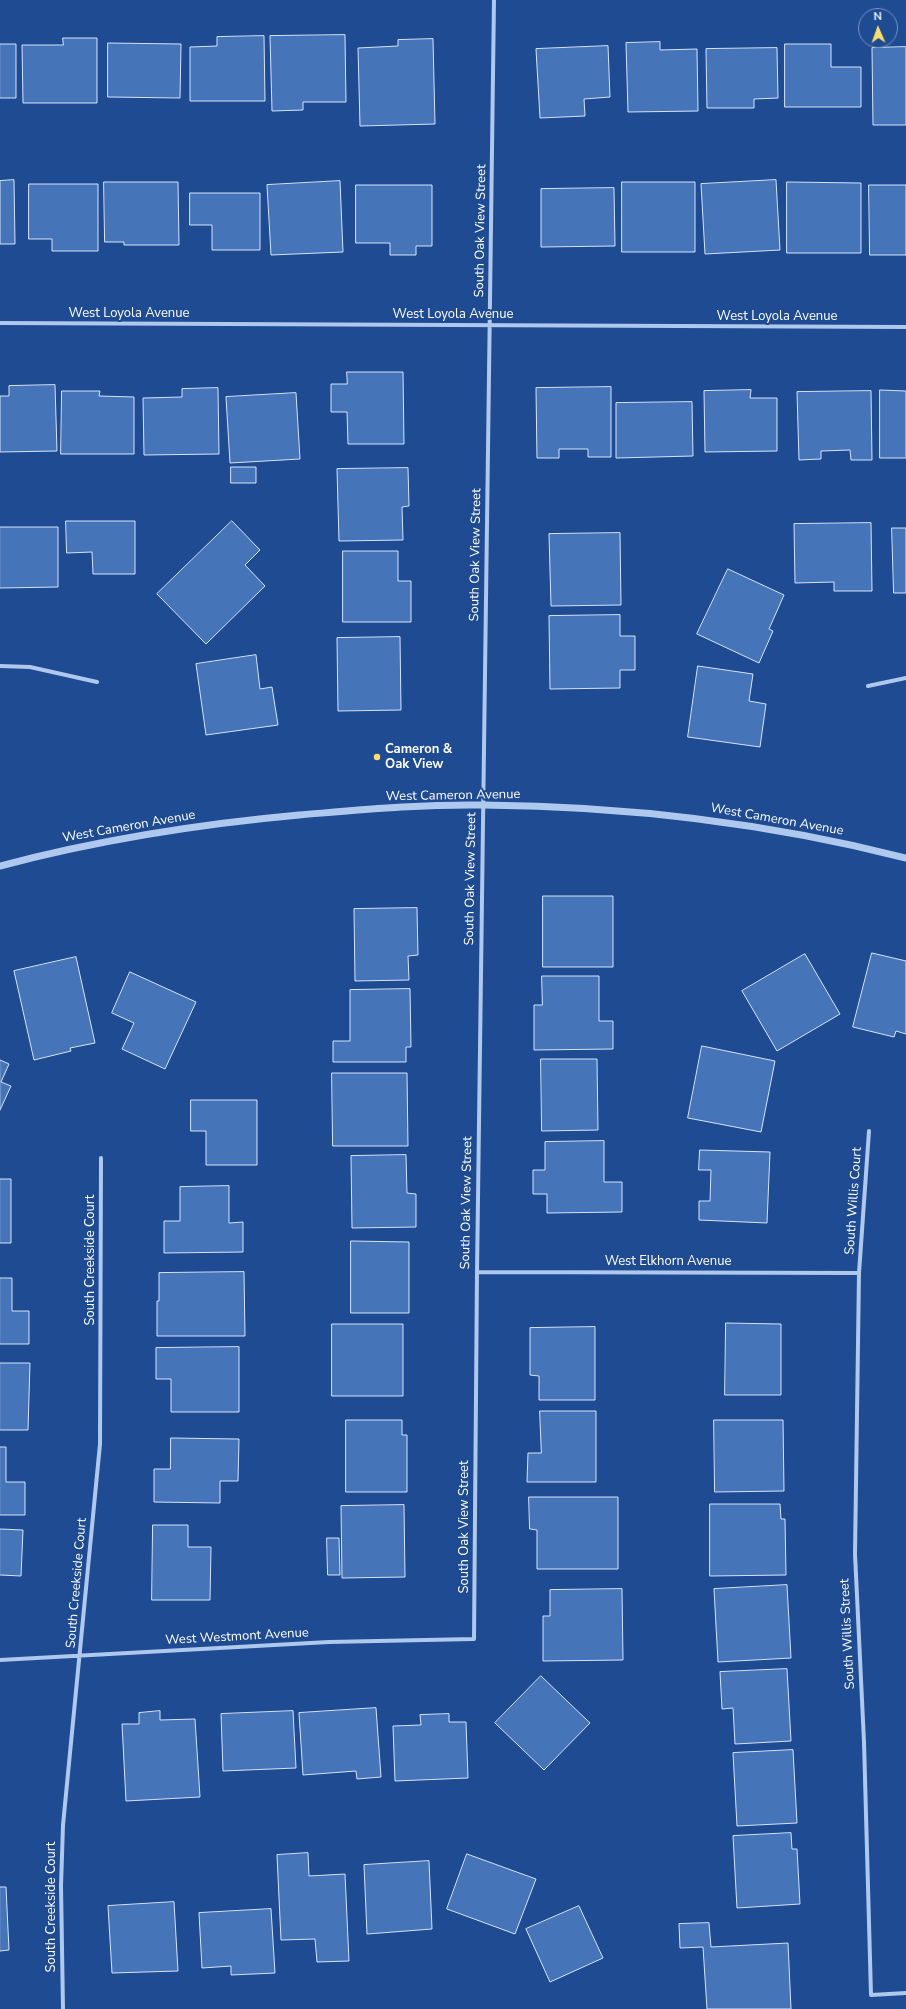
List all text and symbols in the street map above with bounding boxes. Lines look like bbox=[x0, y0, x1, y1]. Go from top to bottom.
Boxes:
north arrow bbox=[858, 8, 898, 48]
text: N bbox=[873, 9, 882, 24]
street label: South Oak View Street bbox=[472, 164, 490, 298]
street label: West Loyola Avenue bbox=[69, 306, 189, 322]
street label: West Loyola Avenue bbox=[393, 307, 513, 323]
street label: West Loyola Avenue bbox=[717, 309, 837, 325]
street label: South Oak View Street bbox=[467, 488, 485, 622]
place label: Cameron & Oak View bbox=[385, 742, 452, 773]
marker: Cameron & Oak View bbox=[372, 752, 382, 762]
street label: West Cameron Avenue bbox=[385, 787, 521, 805]
street label: West Cameron Avenue bbox=[709, 801, 845, 839]
street label: West Cameron Avenue bbox=[61, 808, 197, 846]
street label: South Oak View Street bbox=[462, 812, 480, 946]
street label: South Oak View Street bbox=[458, 1136, 476, 1270]
street label: South Willis Court bbox=[842, 1147, 866, 1255]
street label: South Creekside Court bbox=[83, 1195, 99, 1325]
street label: West Elkhorn Avenue bbox=[605, 1254, 731, 1270]
street label: South Oak View Street bbox=[457, 1460, 473, 1594]
street label: South Creekside Court bbox=[64, 1517, 90, 1649]
street label: South Willis Street bbox=[837, 1578, 859, 1690]
street label: West Westmont Avenue bbox=[165, 1625, 309, 1649]
street label: South Creekside Court bbox=[44, 1842, 60, 1972]

